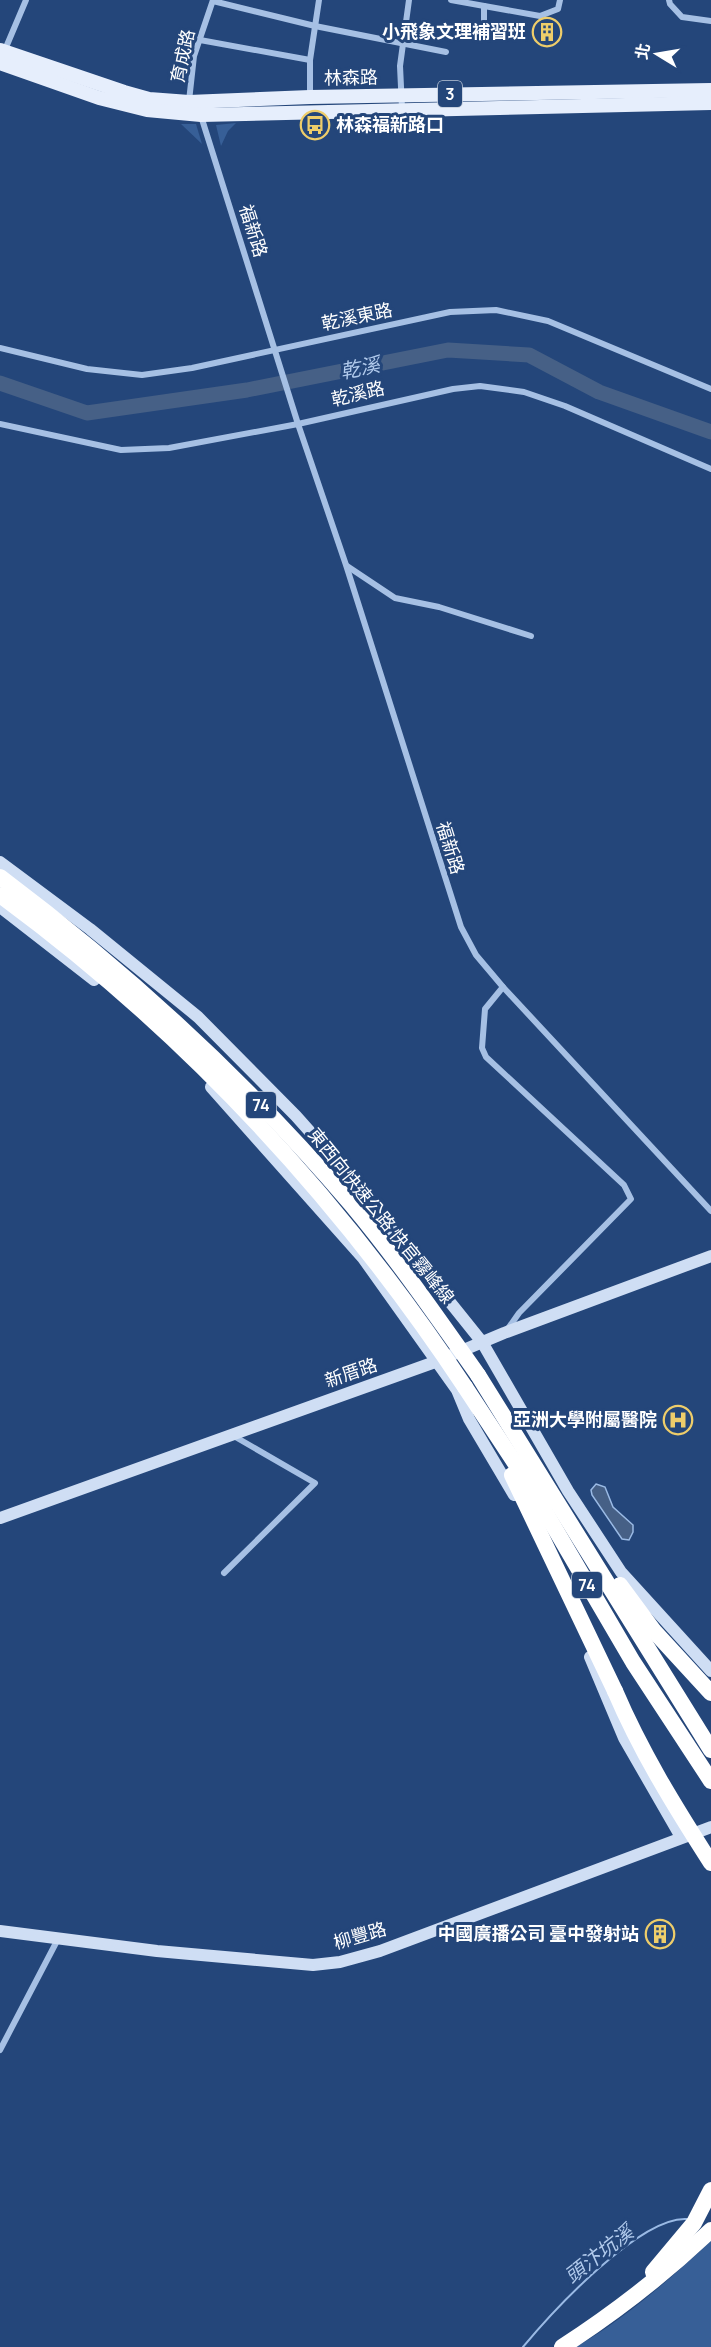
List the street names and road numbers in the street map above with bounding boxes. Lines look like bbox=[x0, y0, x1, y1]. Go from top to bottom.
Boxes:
street label: 育成路 bbox=[165, 27, 199, 85]
street label: 林森路 bbox=[324, 65, 378, 89]
road number: 3 bbox=[438, 81, 462, 107]
street label: 福新路 bbox=[235, 201, 273, 260]
street label: 乾溪東路 bbox=[319, 297, 395, 335]
street label: 乾溪路 bbox=[329, 375, 387, 411]
street label: 福新路 bbox=[432, 818, 470, 877]
road number: 74 bbox=[246, 1092, 276, 1118]
street label: 東西向快速公路 快官霧峰線 bbox=[303, 1122, 460, 1308]
street label: 新厝路 bbox=[321, 1352, 380, 1392]
road number: 74 bbox=[572, 1572, 602, 1598]
street label: 柳豐路 bbox=[330, 1916, 389, 1954]

